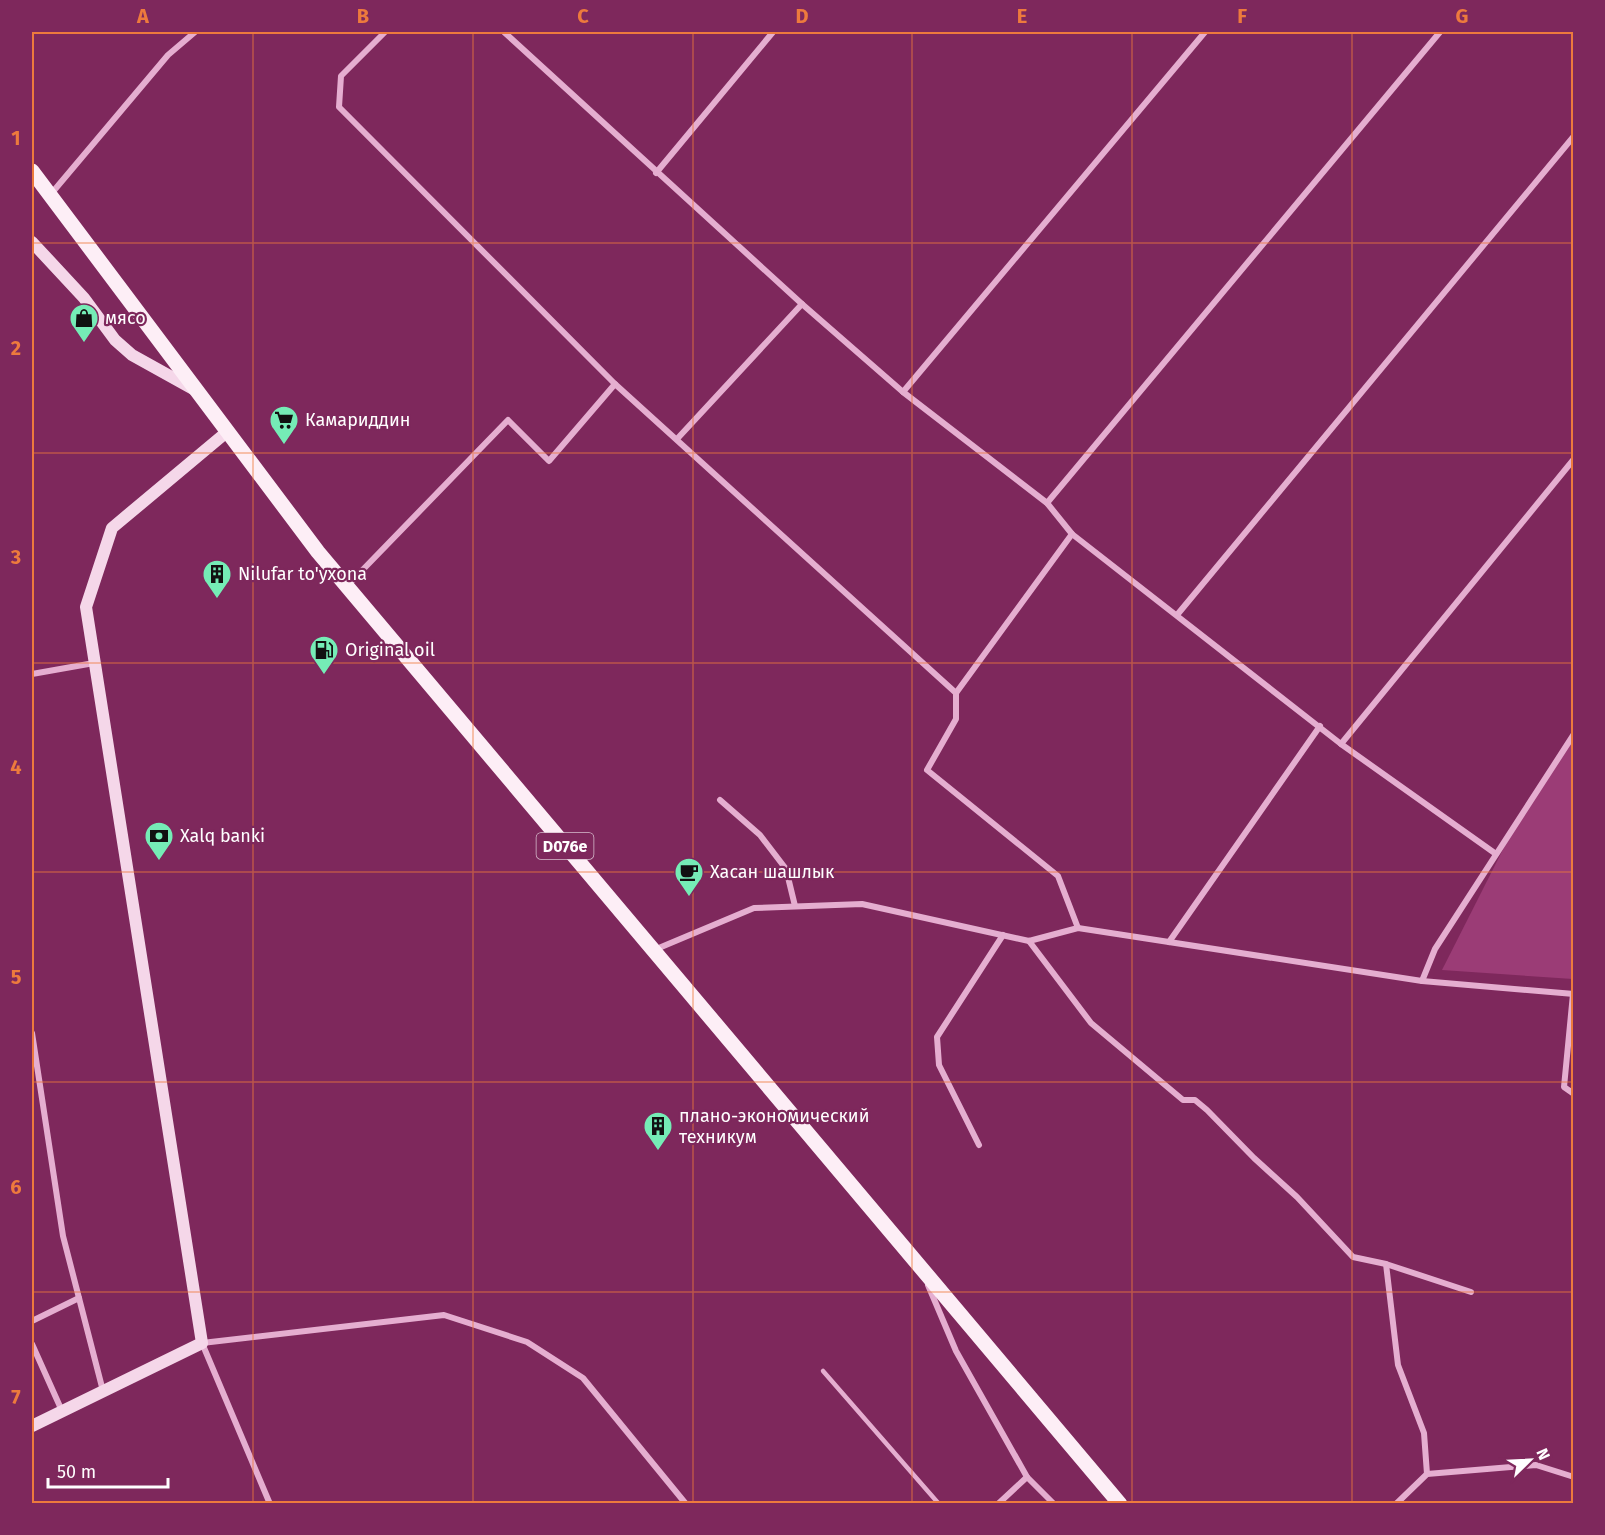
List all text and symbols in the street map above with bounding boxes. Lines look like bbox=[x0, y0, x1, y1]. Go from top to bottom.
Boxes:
text: A bbox=[136, 4, 150, 28]
text: B bbox=[357, 4, 369, 28]
text: C bbox=[577, 4, 589, 28]
text: D bbox=[795, 4, 809, 28]
text: E bbox=[1017, 4, 1027, 28]
text: F bbox=[1237, 4, 1247, 28]
text: G bbox=[1456, 4, 1468, 28]
text: 1 bbox=[11, 126, 21, 150]
shop icon: мясо bbox=[68, 302, 100, 344]
place label: мясо bbox=[105, 307, 146, 329]
text: 2 bbox=[11, 336, 21, 360]
supermarket icon: Камариддин bbox=[268, 404, 300, 446]
place label: Камариддин bbox=[305, 409, 410, 431]
text: 3 bbox=[10, 545, 21, 569]
building icon: Nilufar to'yxona bbox=[201, 558, 233, 600]
place label: Nilufar to'yxona bbox=[238, 563, 367, 585]
fuel station icon: Original oil bbox=[308, 634, 340, 676]
place label: Original oil bbox=[345, 639, 435, 661]
text: 4 bbox=[10, 755, 22, 779]
bank icon: Xalq banki bbox=[143, 820, 175, 862]
place label: Xalq banki bbox=[180, 825, 265, 847]
road number: D076e bbox=[536, 833, 594, 859]
cafe icon: Хасан шашлык bbox=[673, 856, 705, 898]
place label: Хасан шашлык bbox=[710, 861, 835, 883]
text: 5 bbox=[11, 965, 22, 989]
place label: плано-экономический техникум bbox=[679, 1105, 869, 1148]
building icon: плано-экономический техникум bbox=[642, 1110, 674, 1152]
text: 6 bbox=[10, 1175, 22, 1199]
text: 7 bbox=[11, 1385, 21, 1409]
north arrow bbox=[1500, 1430, 1560, 1490]
text: N bbox=[1532, 1445, 1554, 1463]
scale bar bbox=[48, 1451, 168, 1489]
text: 50 m bbox=[57, 1461, 96, 1483]

